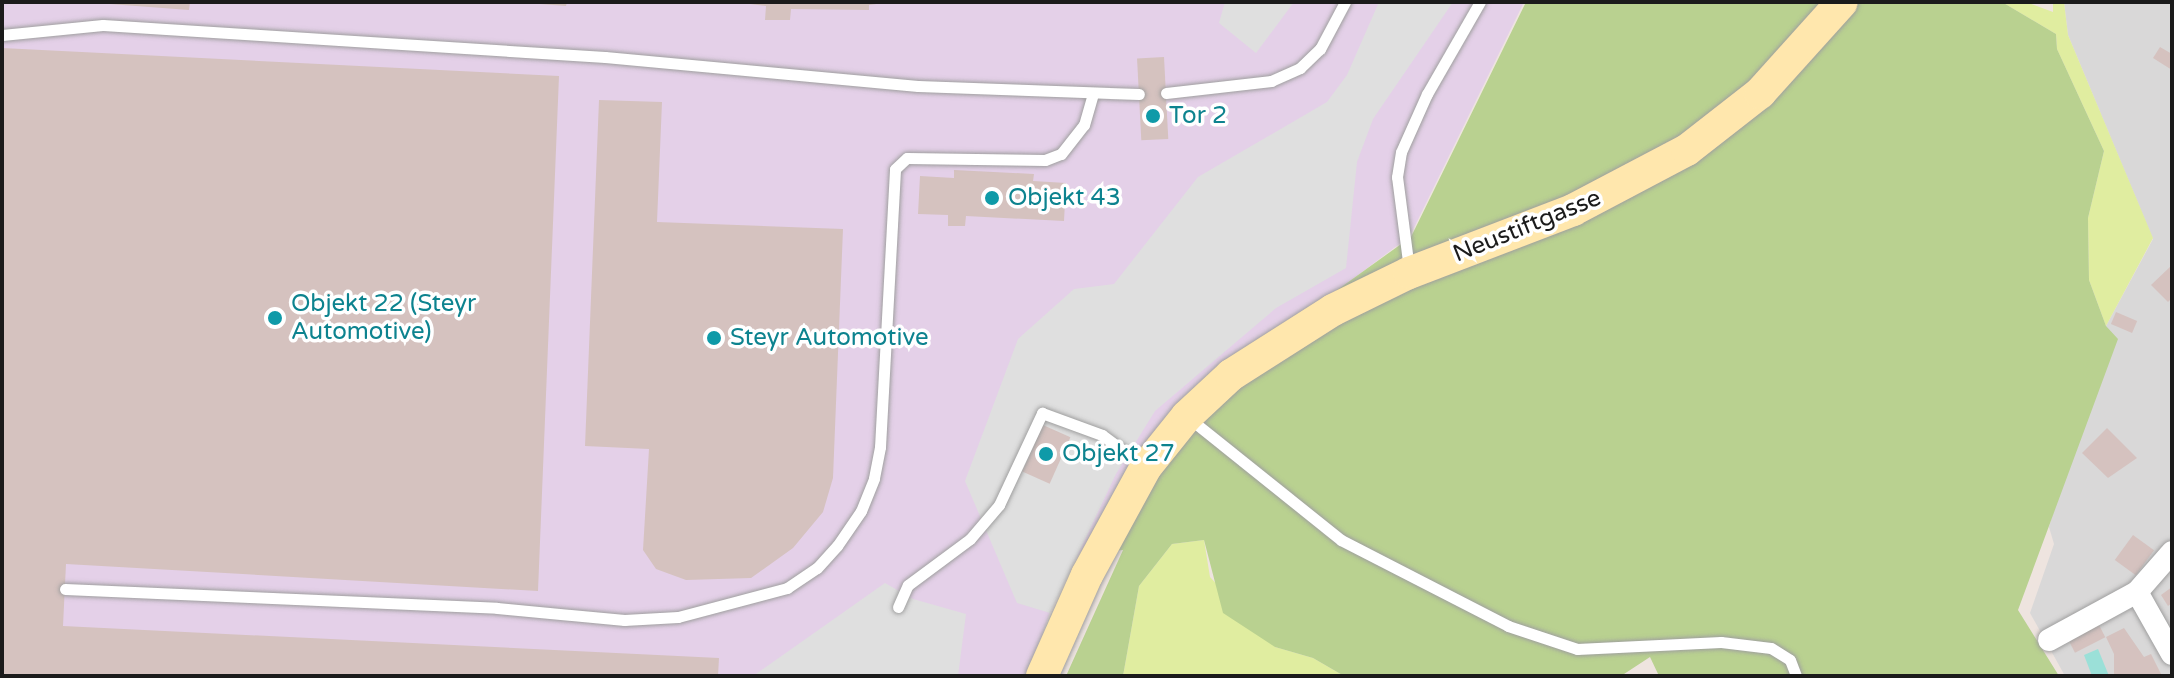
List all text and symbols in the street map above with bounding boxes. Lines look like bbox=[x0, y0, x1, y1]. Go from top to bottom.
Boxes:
place label: Tor 2 bbox=[1169, 102, 1227, 130]
marker: Tor 2 bbox=[1144, 107, 1162, 125]
street label: Neustiftgasse bbox=[1449, 183, 1605, 269]
place label: Objekt 43 bbox=[1008, 184, 1121, 212]
marker: Objekt 43 bbox=[983, 189, 1001, 207]
place label: Objekt 22 (Steyr Automotive) bbox=[291, 290, 476, 346]
marker: Objekt 22 (Steyr Automotive) bbox=[266, 309, 284, 327]
place label: Steyr Automotive bbox=[730, 324, 929, 352]
marker: Steyr Automotive bbox=[705, 329, 723, 347]
place label: Objekt 27 bbox=[1062, 440, 1175, 468]
marker: Objekt 27 bbox=[1037, 445, 1055, 463]

